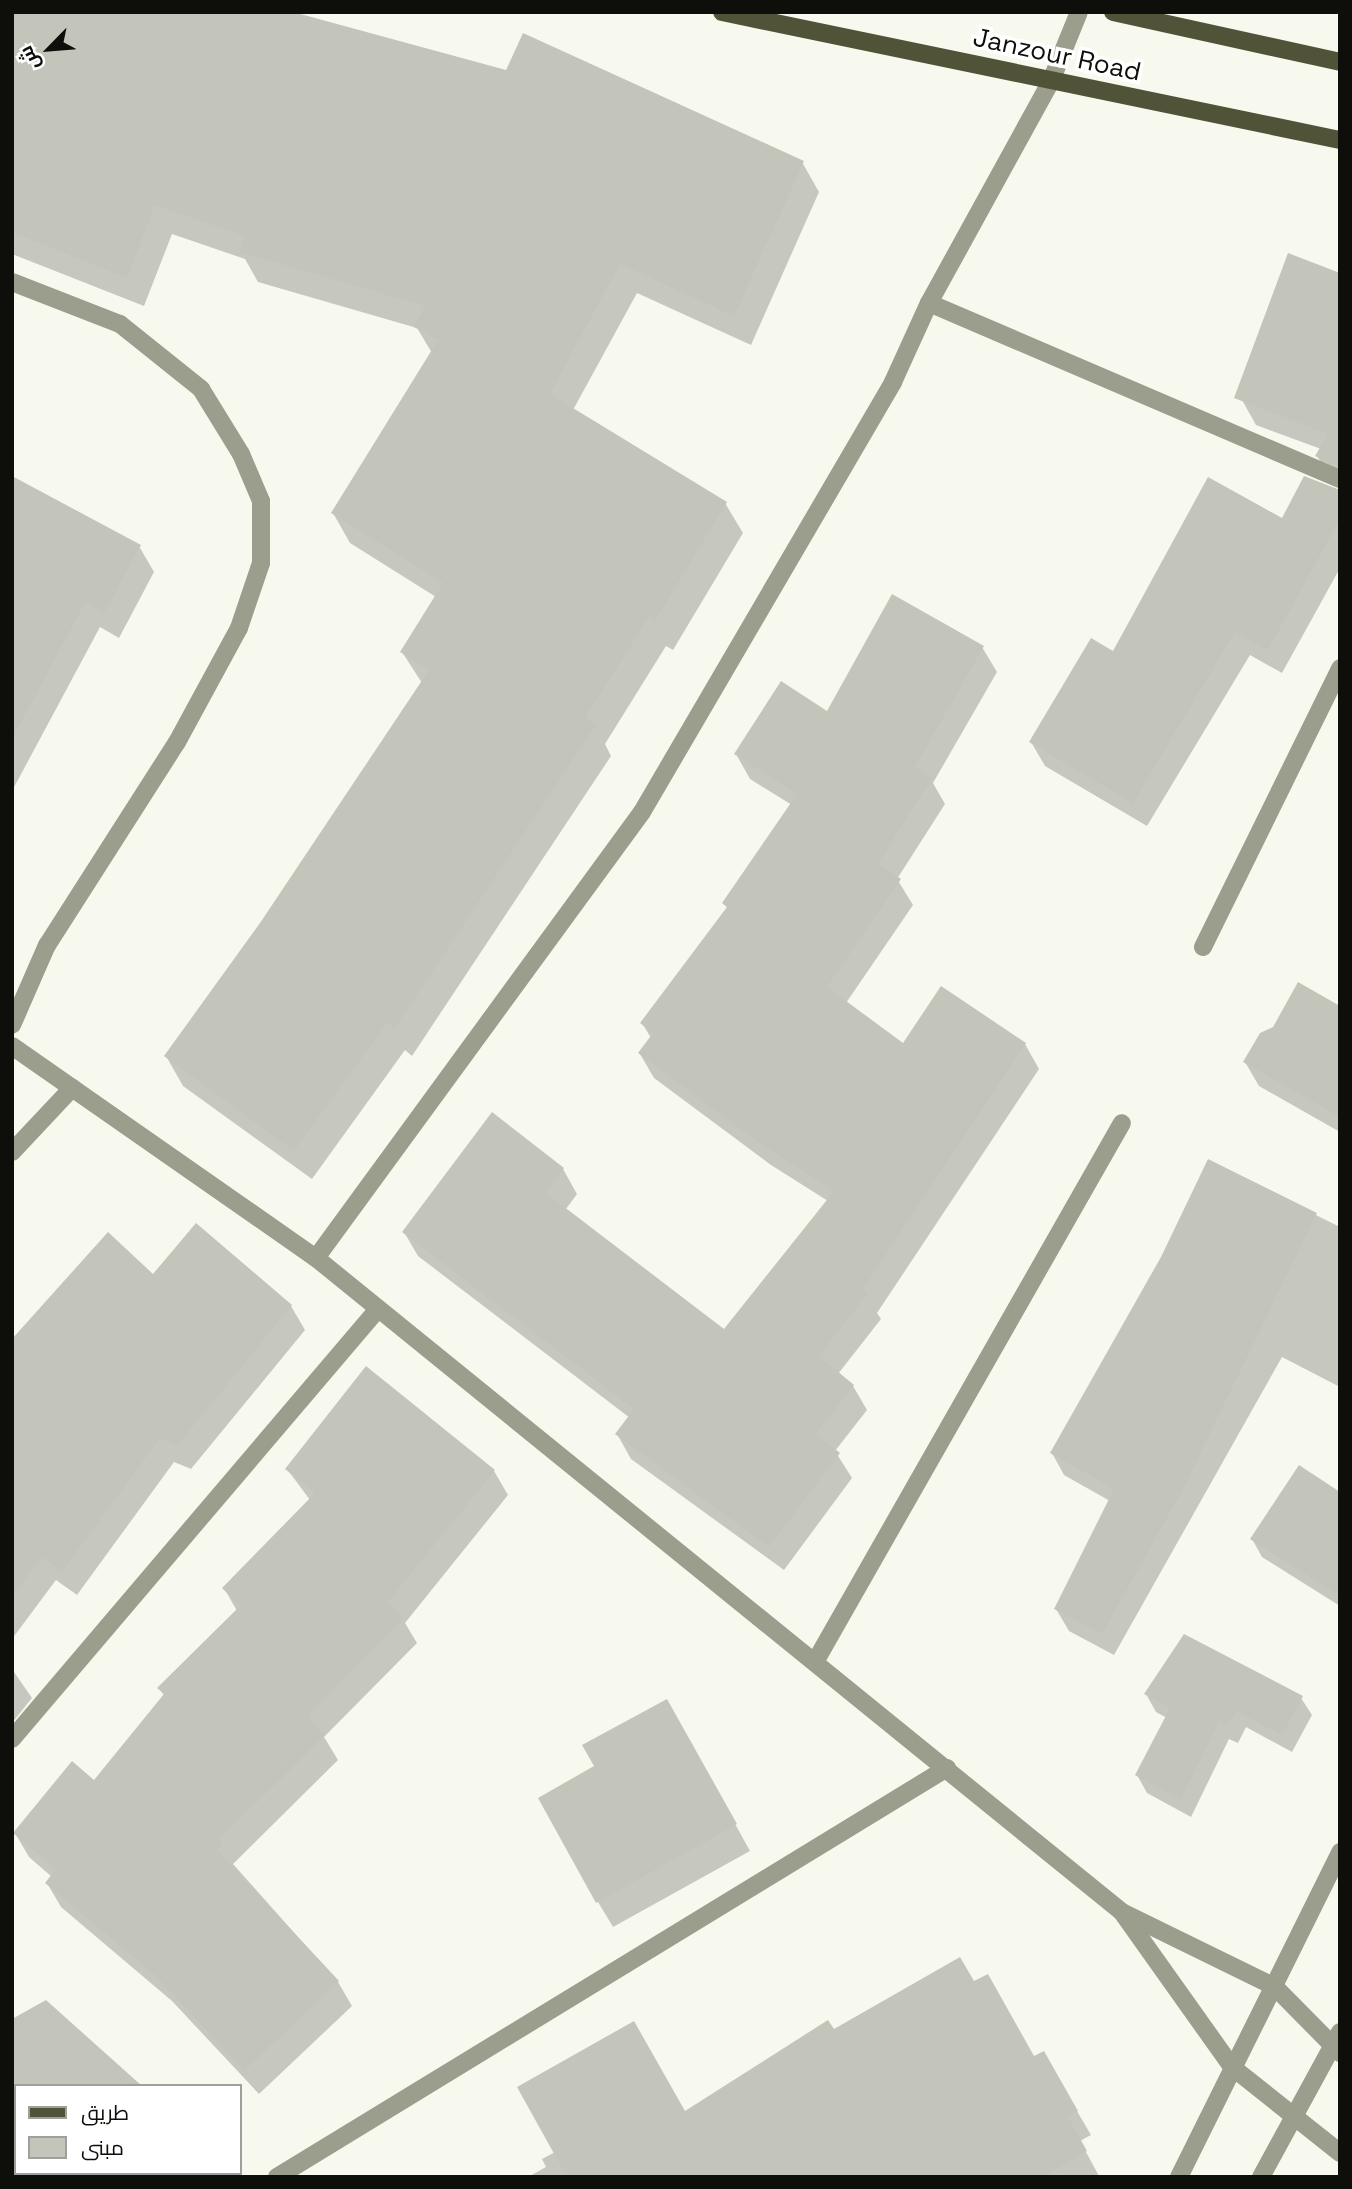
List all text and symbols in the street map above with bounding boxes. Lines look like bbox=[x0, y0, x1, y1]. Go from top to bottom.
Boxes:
north arrow bbox=[14, 14, 84, 84]
street label: Janzour Road bbox=[970, 22, 1144, 88]
text: ش bbox=[13, 42, 46, 74]
legend bbox=[14, 2084, 242, 2175]
text: طريق bbox=[81, 2099, 129, 2126]
text: مبنى bbox=[81, 2134, 124, 2161]

